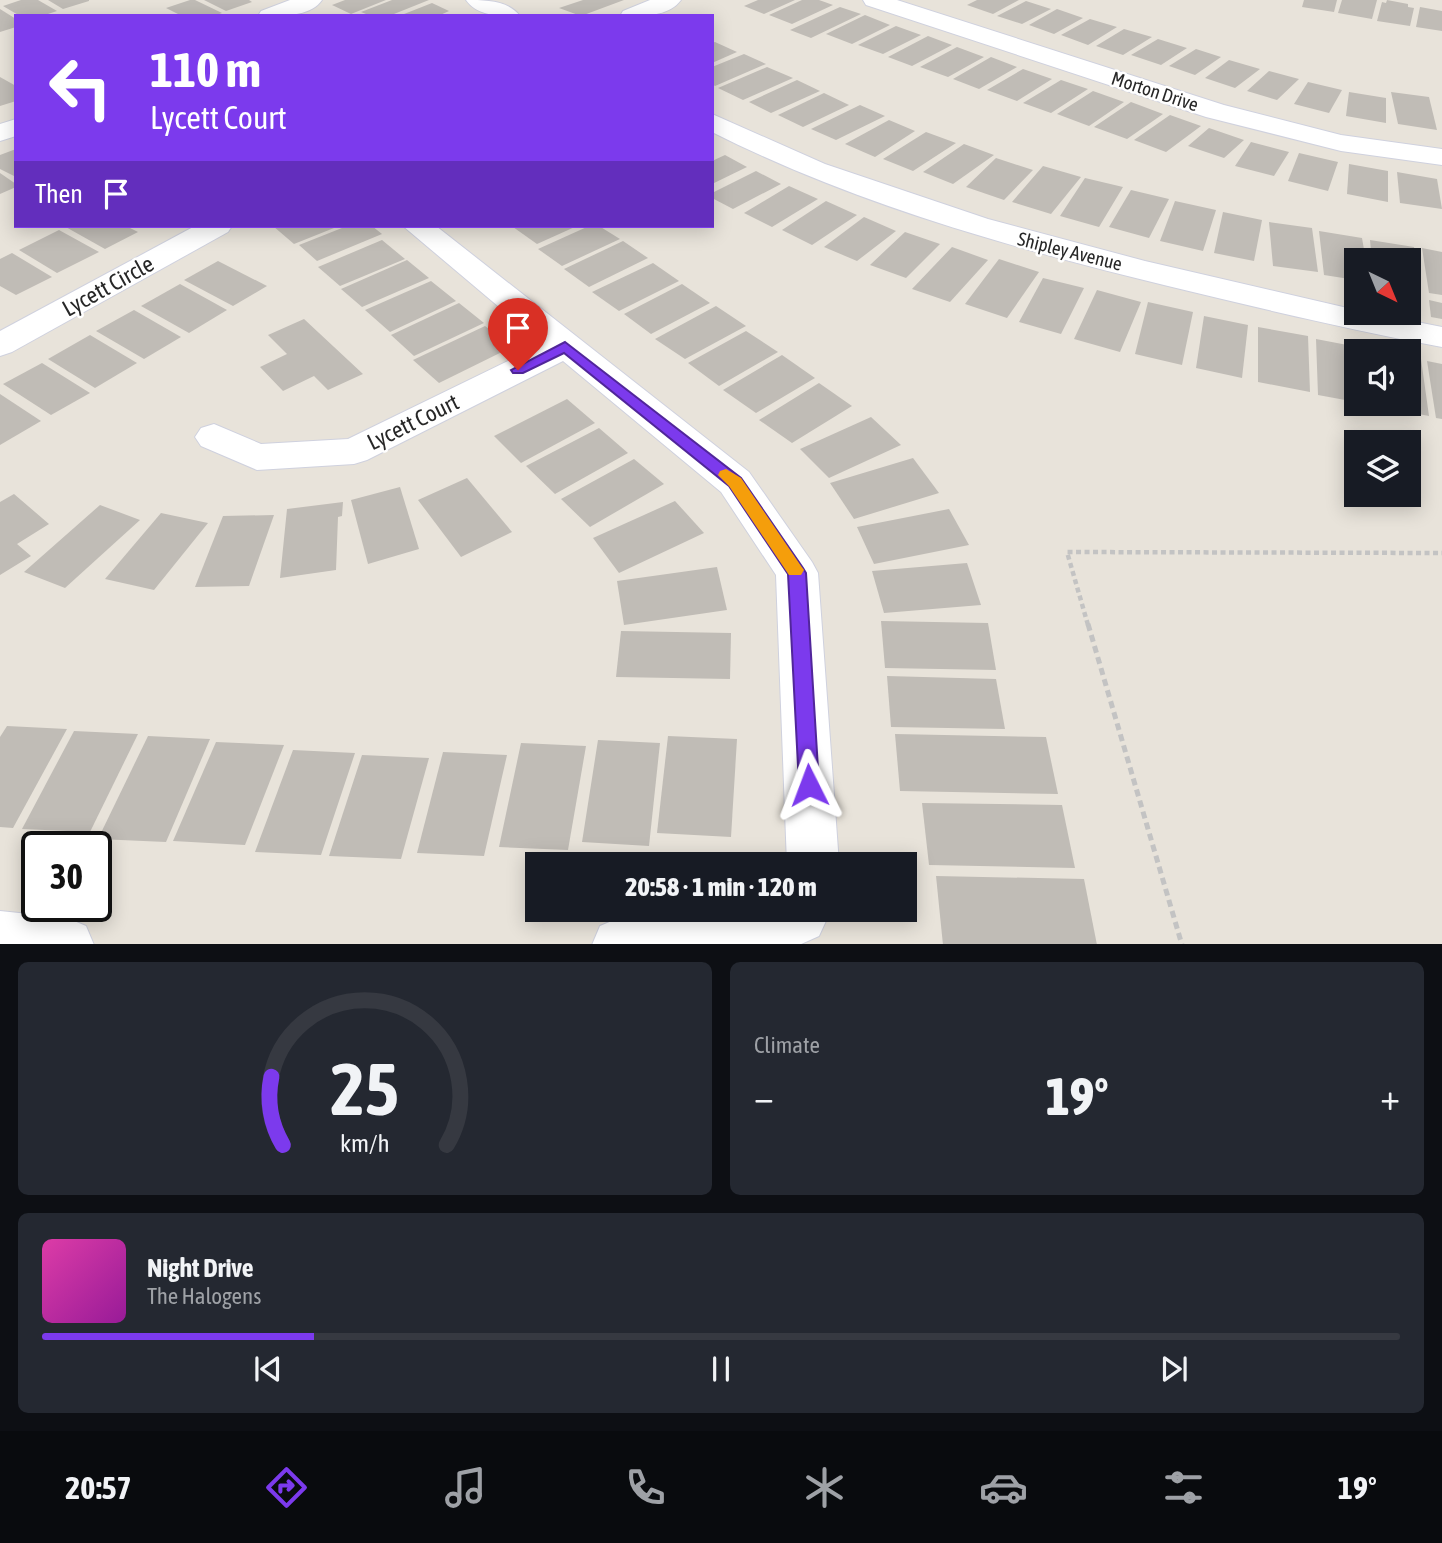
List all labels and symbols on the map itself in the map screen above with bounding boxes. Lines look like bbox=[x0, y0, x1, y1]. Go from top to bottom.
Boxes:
street label: Morton Drive bbox=[1109, 67, 1201, 115]
street label: Shipley Avenue bbox=[1015, 227, 1125, 275]
north arrow bbox=[1344, 248, 1421, 326]
street label: Lycett Circle bbox=[58, 250, 158, 322]
pin bbox=[488, 298, 548, 370]
street label: Lycett Court bbox=[363, 389, 463, 455]
position arrow bbox=[772, 748, 846, 822]
speed limit sign: 30 bbox=[21, 831, 112, 922]

